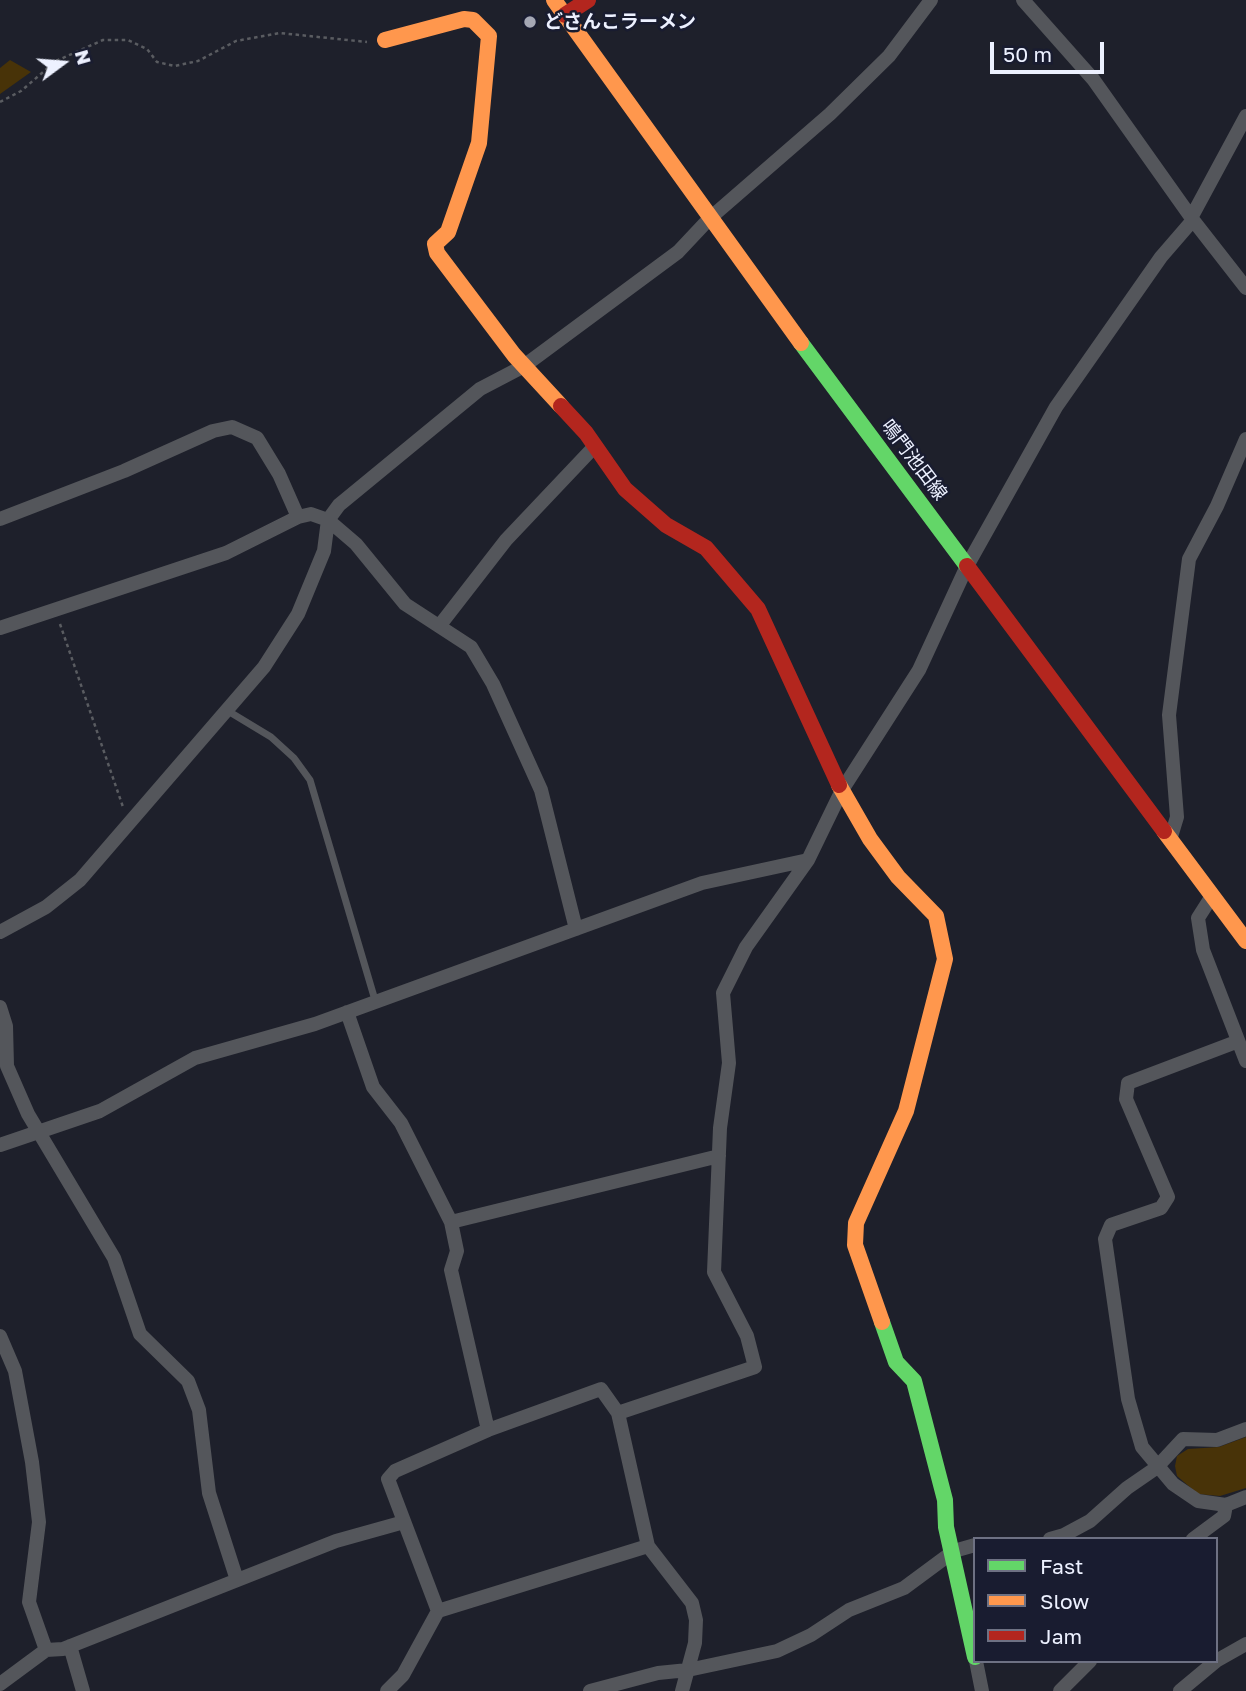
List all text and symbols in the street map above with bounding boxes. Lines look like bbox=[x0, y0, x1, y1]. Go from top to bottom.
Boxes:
place label: どさんこラーメン bbox=[544, 11, 696, 33]
marker: どさんこラーメン bbox=[522, 14, 538, 30]
north arrow bbox=[28, 28, 98, 98]
scale bar bbox=[994, 28, 1108, 72]
text: 50 m bbox=[1003, 41, 1052, 67]
text: N bbox=[71, 47, 97, 67]
street label: 鳴門池田線 bbox=[876, 415, 952, 505]
legend bbox=[973, 1537, 1218, 1663]
text: Fast bbox=[1040, 1553, 1083, 1579]
text: Slow bbox=[1040, 1588, 1089, 1614]
text: Jam bbox=[1040, 1623, 1082, 1649]

